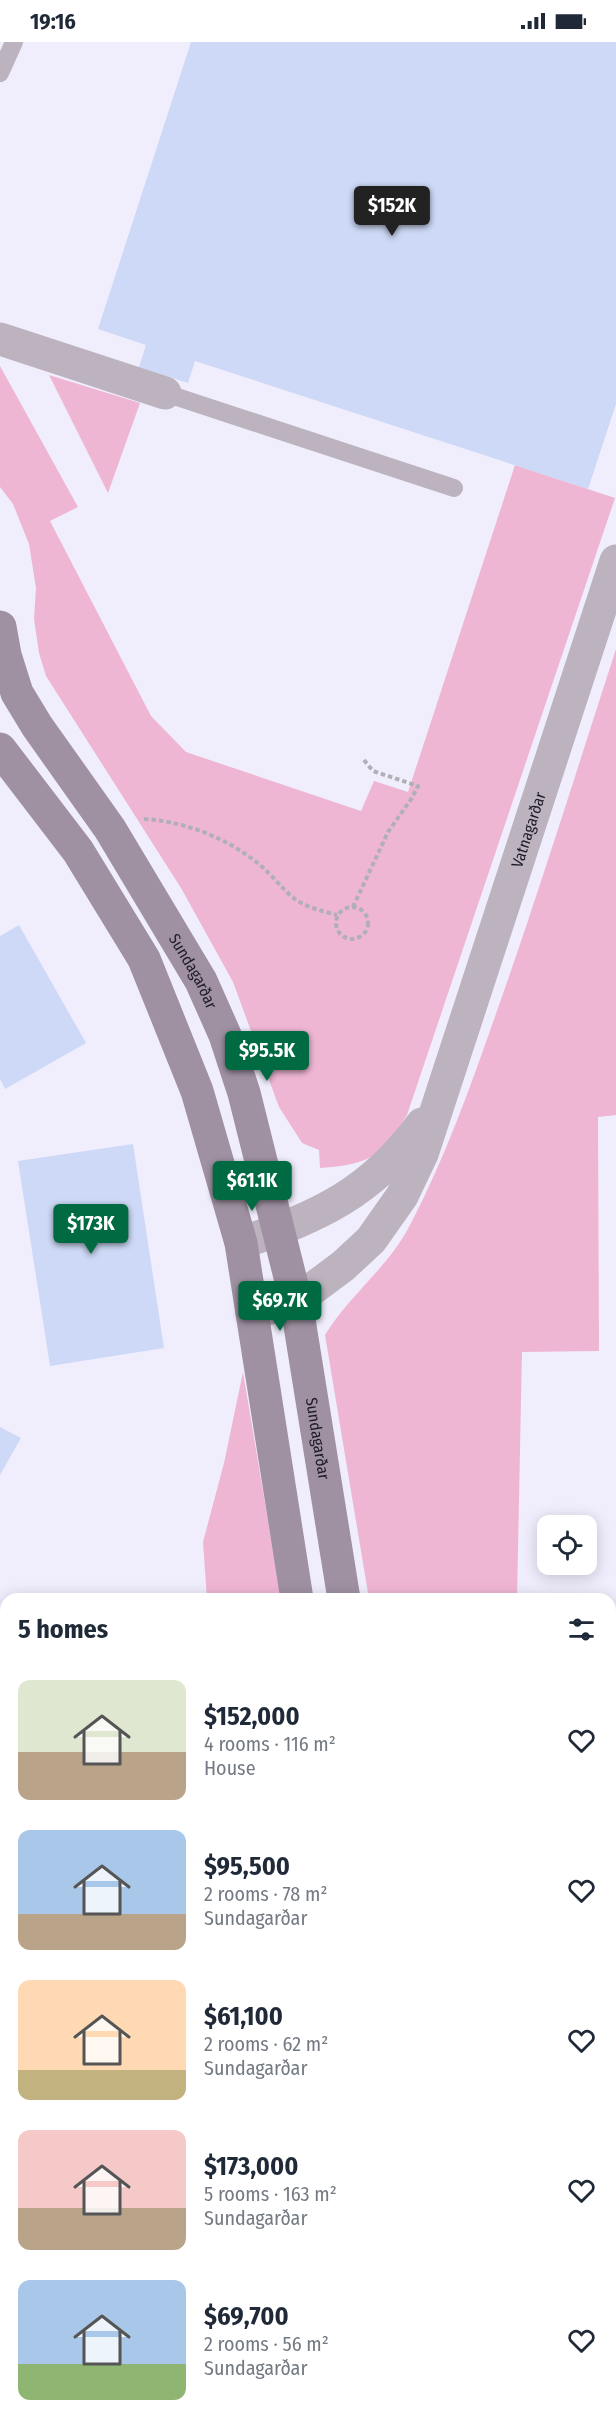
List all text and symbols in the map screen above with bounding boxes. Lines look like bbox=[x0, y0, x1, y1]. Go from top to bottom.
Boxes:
text: 19:16 bbox=[30, 8, 76, 35]
pin: $152K bbox=[350, 186, 434, 237]
text: $152K bbox=[368, 193, 416, 217]
street label: Vatnagarðar bbox=[507, 789, 549, 870]
street label: Sundagarðar bbox=[165, 930, 222, 1012]
pin: $95.5K bbox=[218, 1031, 316, 1082]
text: $95.5K bbox=[239, 1038, 295, 1062]
pin: $61.1K bbox=[203, 1161, 301, 1212]
text: $61.1K bbox=[227, 1168, 277, 1192]
pin: $173K bbox=[49, 1204, 133, 1255]
text: $173K bbox=[67, 1211, 115, 1235]
pin: $69.7K bbox=[231, 1281, 329, 1332]
text: $69.7K bbox=[252, 1288, 308, 1312]
street label: Sundagarðar bbox=[302, 1396, 334, 1481]
map controls bbox=[537, 1515, 597, 1575]
button: locate bbox=[537, 1515, 597, 1575]
icon: filters bbox=[565, 1613, 598, 1646]
text: 5 homes bbox=[18, 1614, 108, 1645]
text: $152,000 bbox=[204, 1701, 300, 1732]
icon: home bbox=[66, 1704, 138, 1776]
icon: heart bbox=[565, 1724, 598, 1757]
text: 4 rooms · 116 m² bbox=[204, 1732, 336, 1756]
text: House bbox=[204, 1756, 256, 1780]
text: $95,500 bbox=[204, 1851, 290, 1882]
icon: home bbox=[66, 1854, 138, 1926]
icon: heart bbox=[565, 1874, 598, 1907]
text: 2 rooms · 78 m² bbox=[204, 1882, 327, 1906]
text: Sundagarðar bbox=[204, 1906, 307, 1930]
text: $61,100 bbox=[204, 2001, 283, 2032]
icon: home bbox=[66, 2004, 138, 2076]
icon: heart bbox=[565, 2024, 598, 2057]
text: 2 rooms · 62 m² bbox=[204, 2032, 328, 2056]
text: Sundagarðar bbox=[204, 2056, 307, 2080]
text: $173,000 bbox=[204, 2151, 298, 2182]
icon: home bbox=[66, 2154, 138, 2226]
icon: heart bbox=[565, 2174, 598, 2207]
text: 5 rooms · 163 m² bbox=[204, 2182, 337, 2206]
text: Sundagarðar bbox=[204, 2206, 307, 2230]
text: $69,700 bbox=[204, 2301, 289, 2332]
icon: home bbox=[66, 2304, 138, 2376]
icon: heart bbox=[565, 2324, 598, 2357]
text: 2 rooms · 56 m² bbox=[204, 2332, 329, 2356]
text: Sundagarðar bbox=[204, 2356, 307, 2380]

